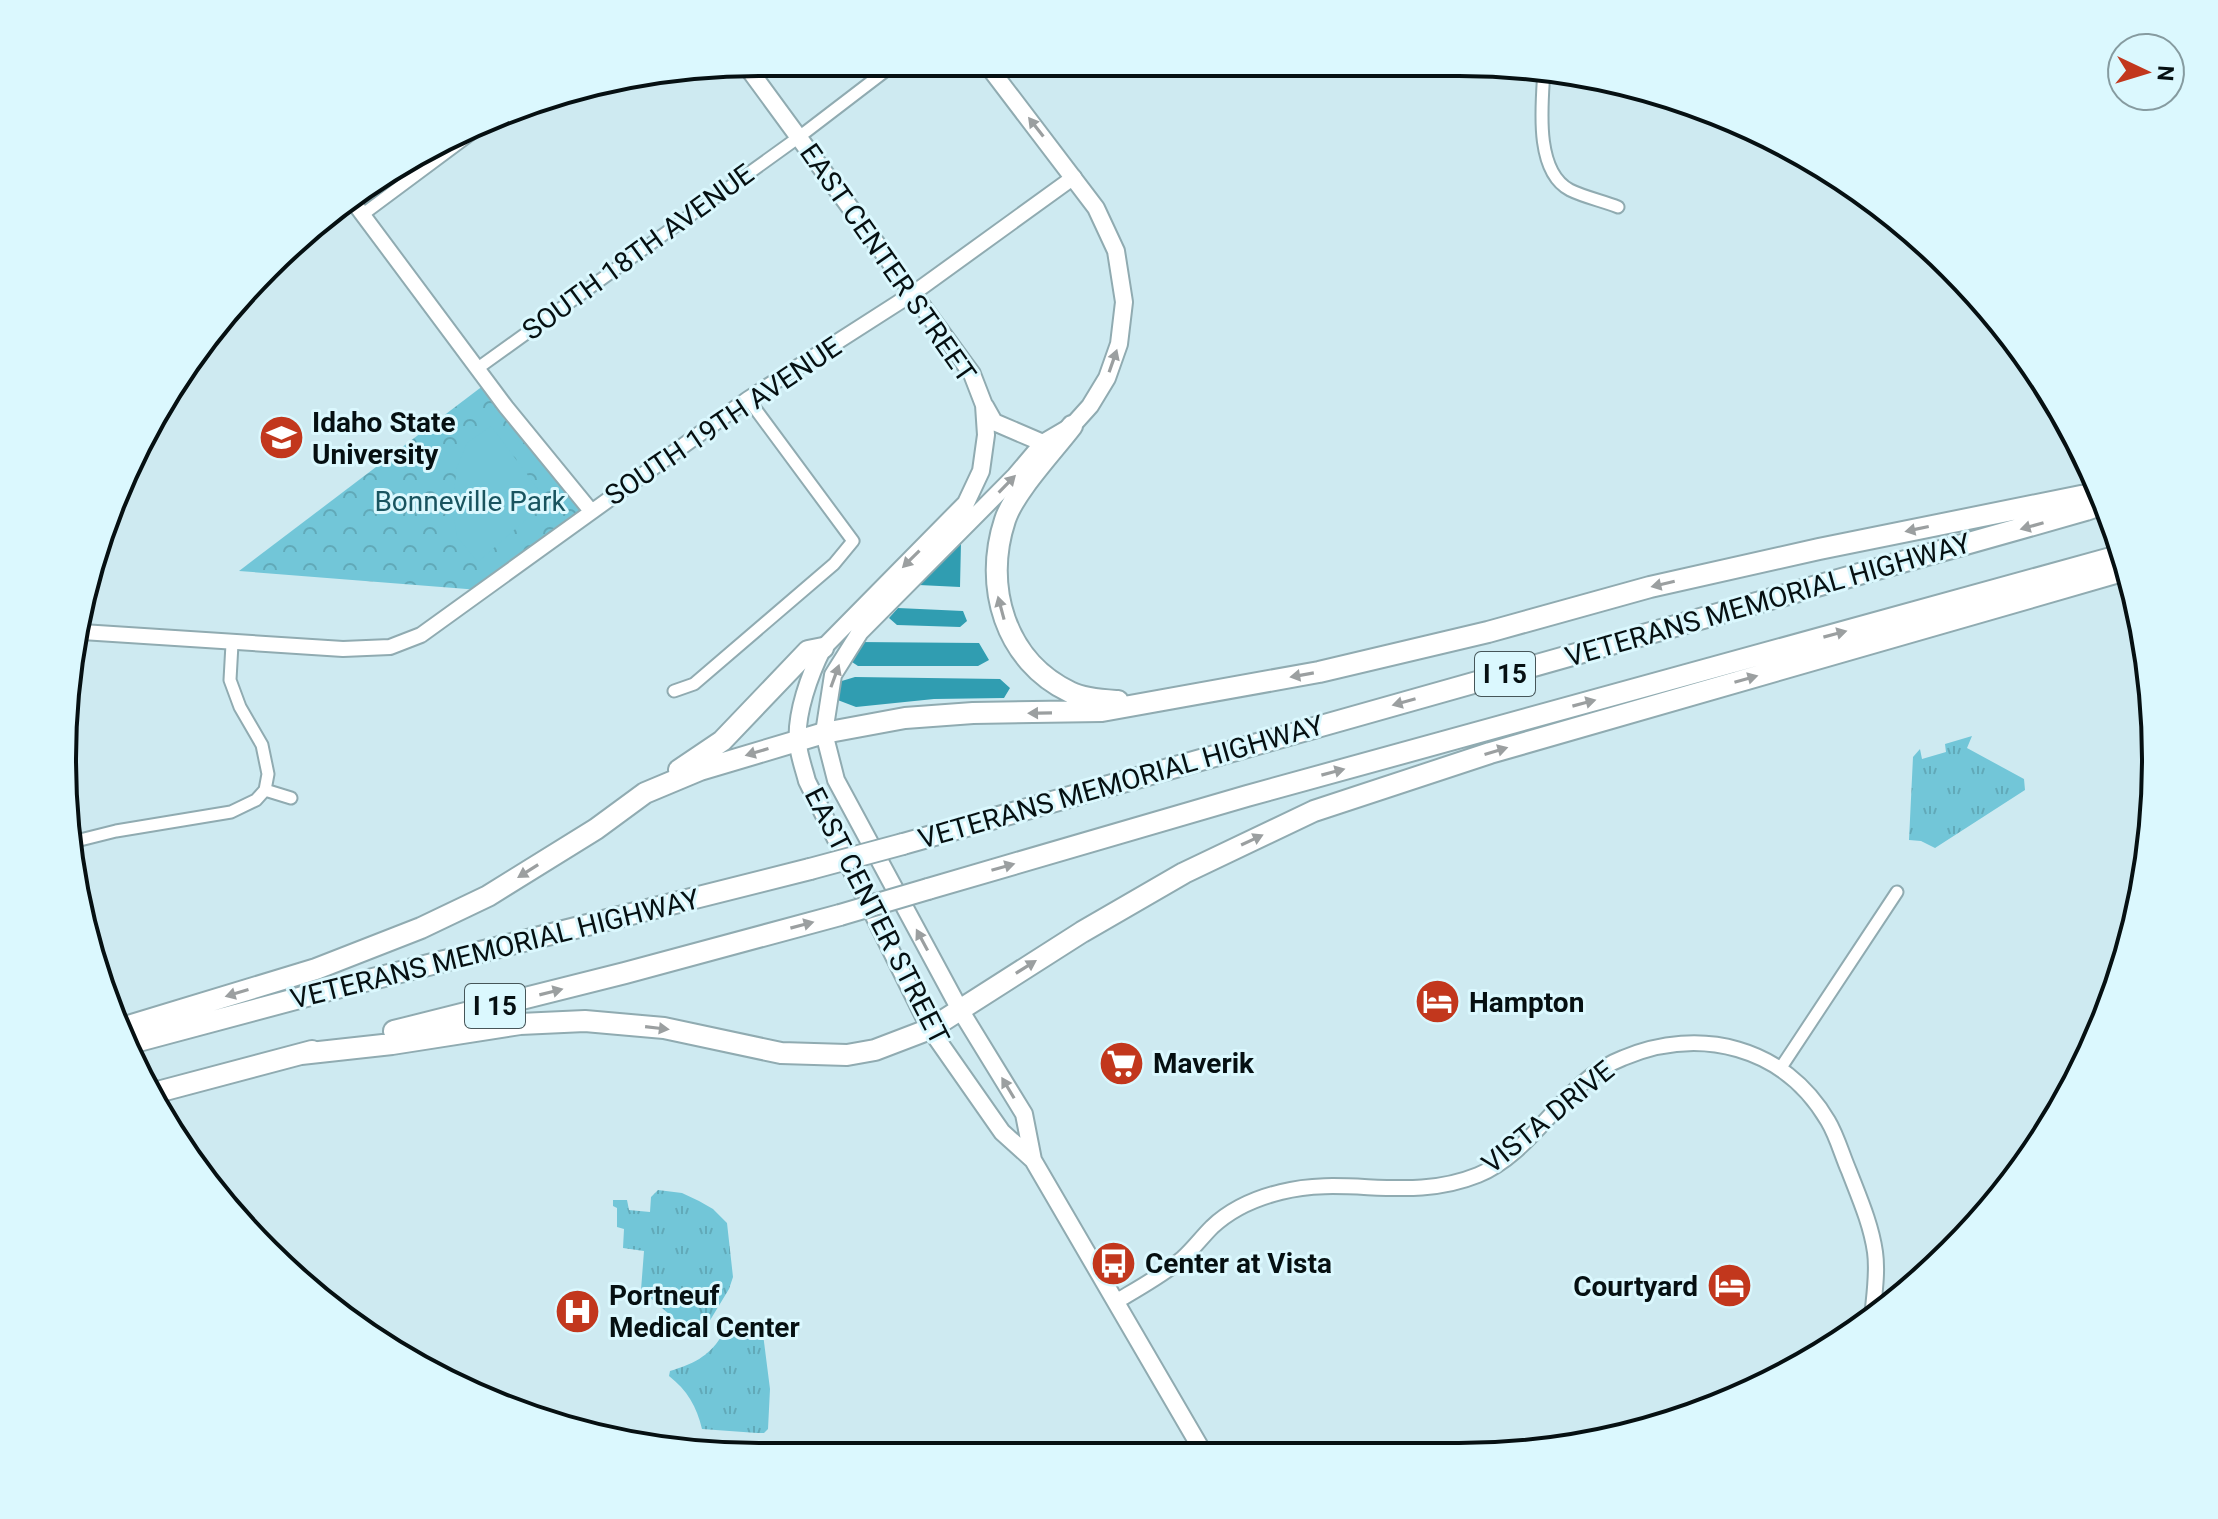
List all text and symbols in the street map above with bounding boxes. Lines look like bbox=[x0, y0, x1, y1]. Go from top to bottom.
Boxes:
north arrow bbox=[2106, 32, 2186, 112]
text: N bbox=[2152, 65, 2178, 82]
one-way arrow bbox=[1028, 117, 1044, 137]
street label: EAST CENTER STREET bbox=[793, 137, 983, 389]
street label: SOUTH 18TH AVENUE bbox=[516, 157, 760, 347]
street label: SOUTH 19TH AVENUE bbox=[599, 330, 847, 512]
one-way arrow bbox=[1108, 349, 1120, 373]
place label: Idaho State University bbox=[312, 406, 456, 471]
school or university icon: Idaho State University bbox=[257, 414, 305, 462]
one-way arrow bbox=[997, 475, 1016, 494]
park label: Bonneville Park bbox=[374, 485, 566, 518]
one-way arrow bbox=[2019, 520, 2043, 533]
one-way arrow bbox=[1904, 523, 1929, 536]
street label: VETERANS MEMORIAL HIGHWAY bbox=[1562, 526, 1975, 674]
one-way arrow bbox=[903, 549, 921, 568]
one-way arrow bbox=[1650, 579, 1675, 591]
one-way arrow bbox=[994, 595, 1007, 619]
one-way arrow bbox=[1822, 628, 1847, 640]
road number: I 15 bbox=[1475, 652, 1535, 696]
one-way arrow bbox=[829, 664, 842, 688]
one-way arrow bbox=[1289, 670, 1314, 682]
one-way arrow bbox=[1734, 672, 1758, 685]
one-way arrow bbox=[1572, 696, 1596, 709]
one-way arrow bbox=[1391, 697, 1416, 709]
one-way arrow bbox=[1027, 706, 1052, 719]
street label: VETERANS MEMORIAL HIGHWAY bbox=[915, 708, 1328, 856]
one-way arrow bbox=[1485, 744, 1509, 757]
one-way arrow bbox=[744, 746, 768, 759]
one-way arrow bbox=[1322, 765, 1346, 778]
street label: EAST CENTER STREET bbox=[798, 782, 956, 1050]
one-way arrow bbox=[1241, 833, 1264, 847]
one-way arrow bbox=[991, 860, 1015, 873]
one-way arrow bbox=[517, 864, 539, 878]
street label: VETERANS MEMORIAL HIGHWAY bbox=[287, 882, 703, 1016]
one-way arrow bbox=[791, 918, 815, 931]
one-way arrow bbox=[916, 928, 929, 951]
one-way arrow bbox=[1015, 961, 1037, 975]
hotel icon: Hampton bbox=[1414, 978, 1462, 1026]
road number: I 15 bbox=[465, 984, 525, 1028]
one-way arrow bbox=[539, 985, 564, 997]
place label: Hampton bbox=[1469, 986, 1584, 1019]
one-way arrow bbox=[225, 987, 249, 1000]
one-way arrow bbox=[644, 1021, 669, 1034]
supermarket icon: Maverik bbox=[1098, 1039, 1146, 1087]
place label: Maverik bbox=[1153, 1047, 1255, 1080]
street label: VISTA DRIVE bbox=[1475, 1054, 1621, 1180]
one-way arrow bbox=[1001, 1077, 1015, 1099]
bus stop icon: Center at Vista bbox=[1090, 1239, 1138, 1287]
place label: Center at Vista bbox=[1145, 1247, 1332, 1280]
hotel icon: Courtyard bbox=[1705, 1262, 1753, 1310]
place label: Courtyard bbox=[1573, 1270, 1698, 1303]
place label: Portneuf Medical Center bbox=[609, 1279, 800, 1344]
hospital icon: Portneuf Medical Center bbox=[554, 1287, 602, 1335]

